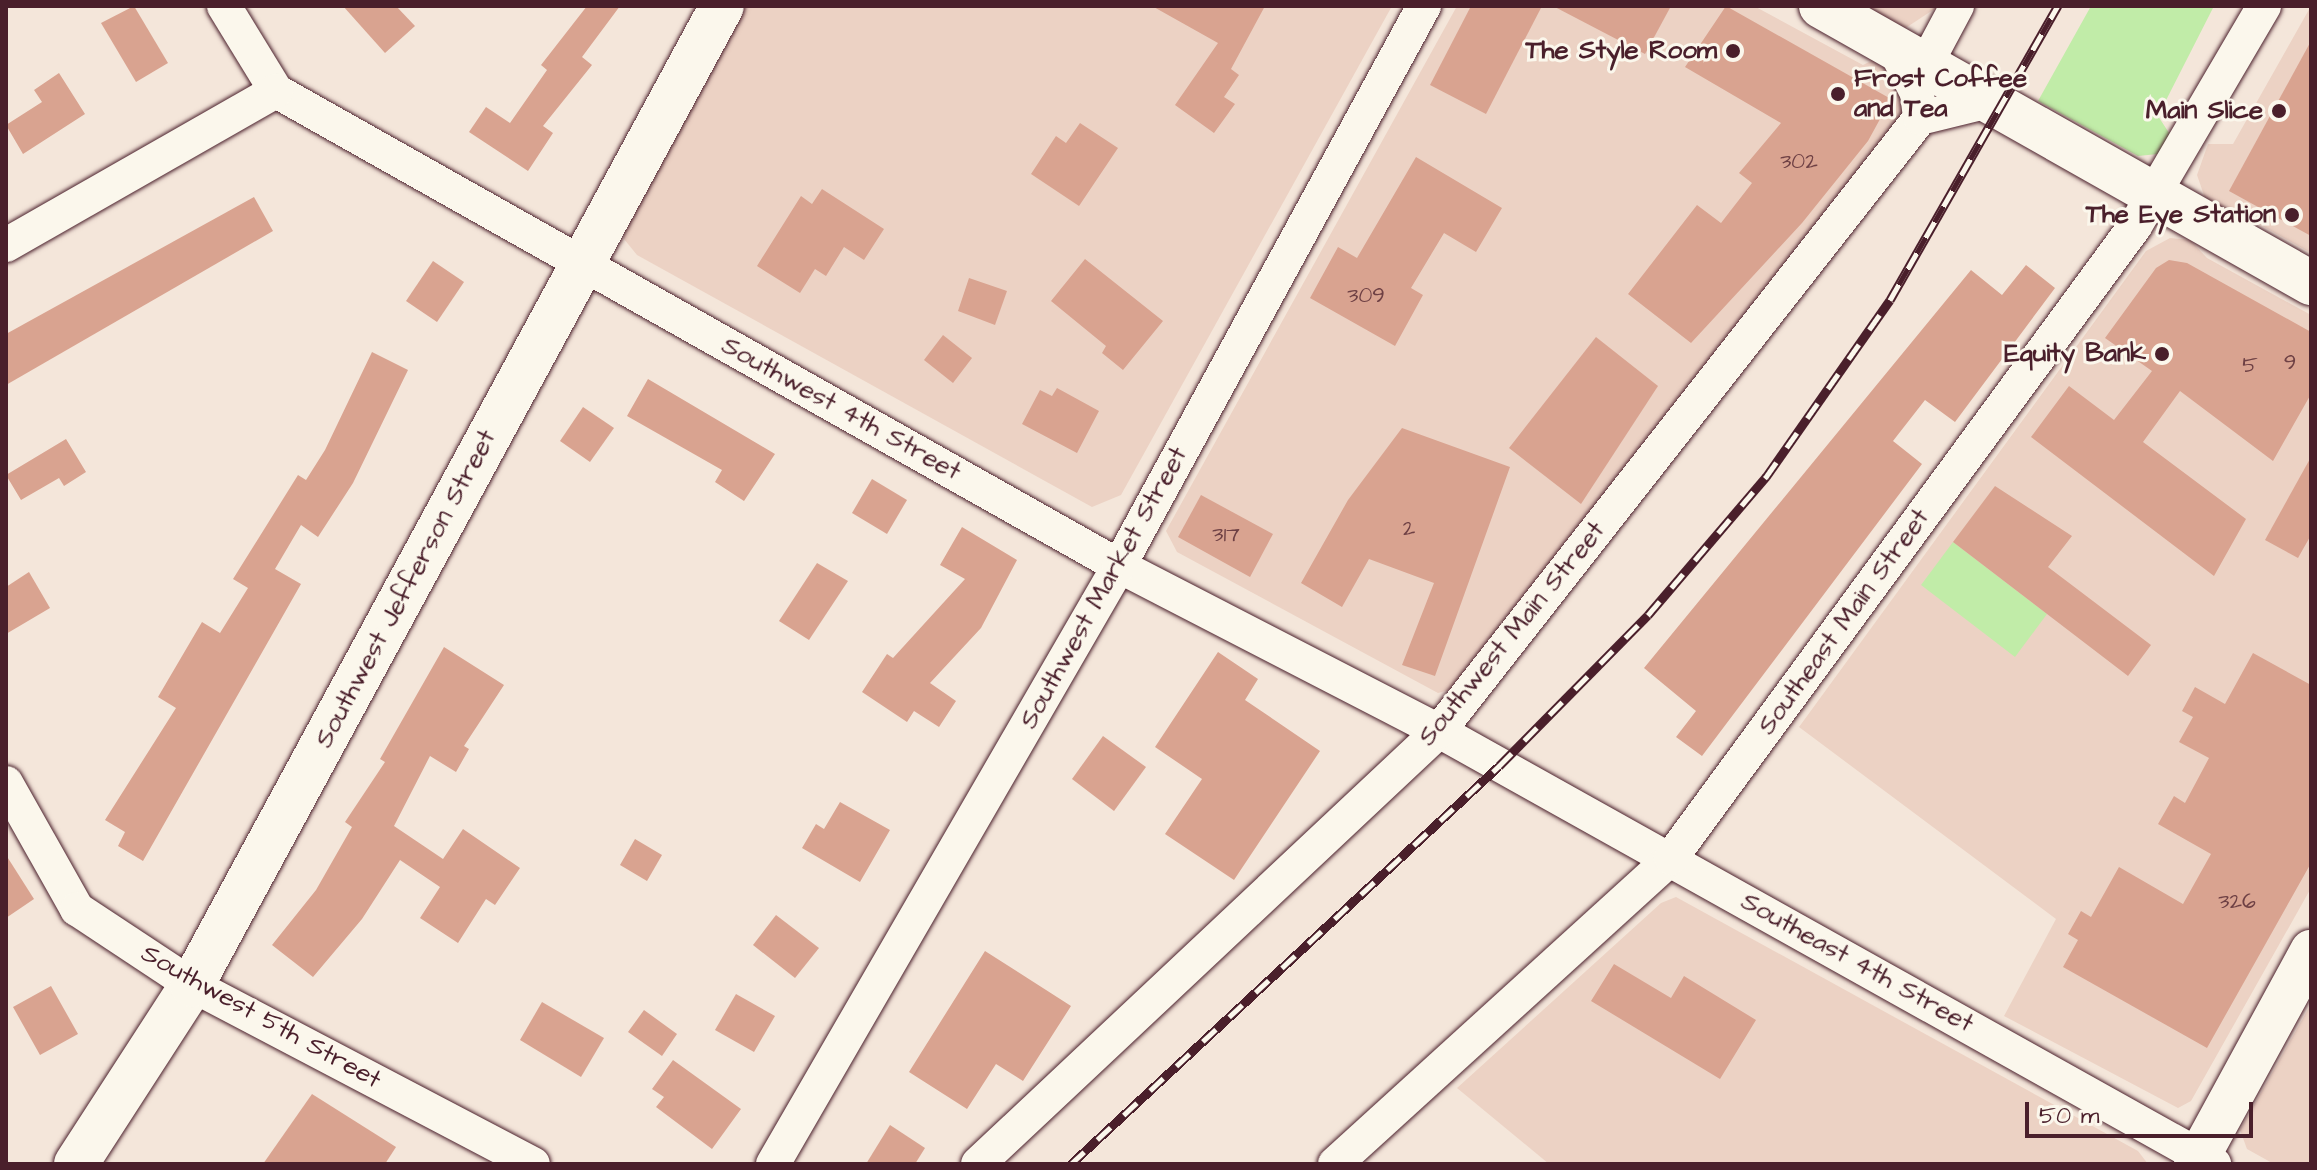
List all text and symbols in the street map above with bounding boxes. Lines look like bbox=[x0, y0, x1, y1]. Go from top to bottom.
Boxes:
place label: The Style Room bbox=[1525, 35, 1717, 67]
marker: The Style Room bbox=[1724, 42, 1742, 60]
place label: Frost Coffee and Tea bbox=[1854, 63, 2027, 124]
marker: Frost Coffee and Tea bbox=[1829, 85, 1847, 103]
place label: Main Slice bbox=[2146, 95, 2263, 127]
marker: Main Slice bbox=[2270, 102, 2288, 120]
house number: 302 bbox=[1780, 149, 1818, 175]
place label: The Eye Station bbox=[2086, 199, 2276, 231]
marker: The Eye Station bbox=[2283, 206, 2301, 224]
house number: 309 bbox=[1347, 283, 1385, 309]
street label: Southwest 4th Street bbox=[716, 330, 966, 488]
place label: Equity Bank bbox=[2004, 338, 2146, 370]
marker: Equity Bank bbox=[2153, 345, 2171, 363]
house number: 9 bbox=[2284, 350, 2296, 376]
house number: 5 bbox=[2242, 353, 2258, 379]
street label: Southwest Jefferson Street bbox=[309, 425, 503, 753]
street label: Southwest Market Street bbox=[1013, 442, 1195, 734]
street label: Southeast Main Street bbox=[1752, 503, 1936, 741]
house number: 2 bbox=[1403, 516, 1415, 542]
street label: Southwest Main Street bbox=[1412, 516, 1612, 752]
house number: 317 bbox=[1212, 522, 1240, 548]
street label: Southeast 4th Street bbox=[1735, 886, 1979, 1040]
house number: 326 bbox=[2218, 889, 2256, 915]
street label: Southwest 5th Street bbox=[136, 938, 386, 1096]
scale bar bbox=[2029, 1086, 2257, 1136]
text: 50 m bbox=[2039, 1099, 2099, 1133]

